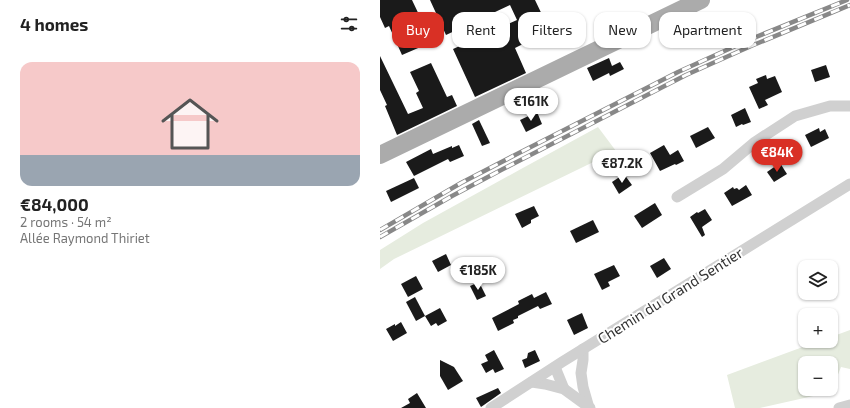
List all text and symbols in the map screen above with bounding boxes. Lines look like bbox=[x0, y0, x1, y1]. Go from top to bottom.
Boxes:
chip: Buy bbox=[392, 12, 444, 48]
chip: Rent bbox=[452, 12, 510, 48]
chip: Filters bbox=[518, 12, 586, 48]
chip: New bbox=[594, 12, 651, 48]
chip: Apartment bbox=[659, 12, 756, 48]
icon: filters bbox=[338, 13, 360, 35]
text: 4 homes bbox=[20, 14, 88, 34]
icon: home bbox=[154, 88, 226, 160]
pin: €161K bbox=[503, 88, 559, 122]
text: €161K bbox=[513, 93, 549, 109]
pin: €84K bbox=[753, 139, 801, 173]
text: €84K bbox=[761, 144, 793, 160]
pin: €87.2K bbox=[589, 150, 655, 184]
text: €87.2K bbox=[601, 155, 643, 171]
text: €84,000 bbox=[20, 194, 89, 214]
text: 2 rooms · 54 m² bbox=[20, 214, 112, 230]
text: Allée Raymond Thiriet bbox=[20, 230, 150, 246]
street label: Chemin du Grand Sentier bbox=[594, 243, 746, 347]
pin: €185K bbox=[450, 257, 506, 291]
map controls bbox=[798, 260, 838, 396]
button: layers bbox=[798, 260, 838, 300]
text: €185K bbox=[459, 262, 497, 278]
button: + bbox=[798, 308, 838, 348]
button: − bbox=[798, 356, 838, 396]

